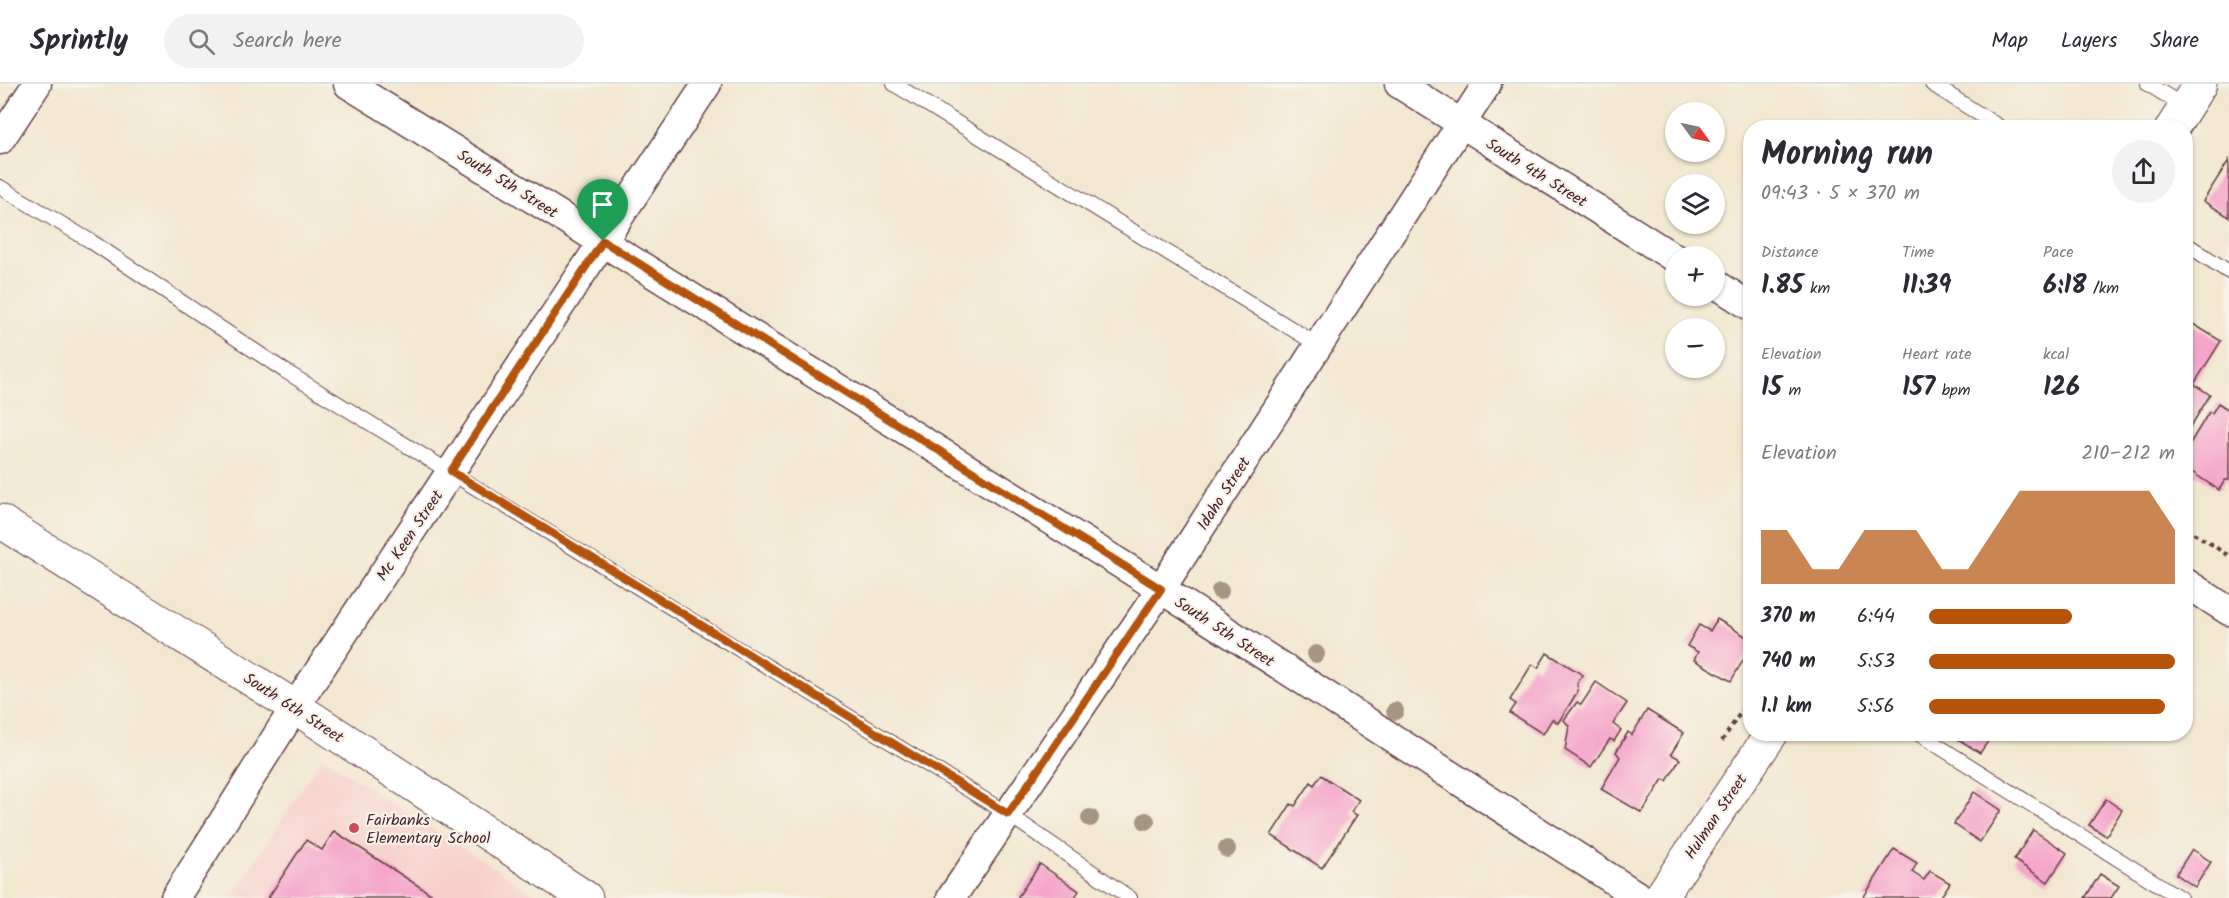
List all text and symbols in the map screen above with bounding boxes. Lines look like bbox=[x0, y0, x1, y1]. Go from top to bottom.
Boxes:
search box bbox=[164, 14, 584, 68]
text: Sprintly bbox=[30, 19, 128, 64]
text: Search here bbox=[233, 24, 342, 59]
icon: search bbox=[185, 25, 218, 58]
text: Map bbox=[1991, 25, 2028, 58]
text: Layers bbox=[2061, 25, 2117, 58]
text: Share bbox=[2150, 25, 2199, 58]
north arrow bbox=[1665, 102, 1725, 162]
map controls bbox=[1665, 102, 1725, 378]
text: Morning run bbox=[1761, 129, 1933, 182]
street label: South 4th Street bbox=[1481, 132, 1592, 215]
button: share bbox=[2112, 140, 2175, 203]
street label: South 5th Street bbox=[452, 143, 563, 226]
button: layers bbox=[1665, 174, 1725, 234]
text: 09:43 · 5 × 370 m bbox=[1761, 178, 1920, 210]
pin bbox=[577, 179, 628, 241]
icon: arrive bbox=[586, 188, 619, 221]
text: Distance bbox=[1761, 240, 1819, 265]
text: Time bbox=[1902, 240, 1934, 265]
text: Pace bbox=[2043, 240, 2074, 265]
button: + bbox=[1665, 246, 1725, 306]
text: 1.85 bbox=[1761, 265, 1804, 307]
text: 11:39 bbox=[1902, 265, 1951, 307]
text: 6:18 bbox=[2043, 265, 2087, 307]
text: km bbox=[1804, 276, 1830, 301]
text: /km bbox=[2087, 276, 2119, 301]
button: − bbox=[1665, 318, 1725, 378]
text: Elevation bbox=[1761, 342, 1822, 367]
text: Heart rate bbox=[1902, 342, 1972, 367]
text: kcal bbox=[2043, 342, 2069, 367]
text: 15 bbox=[1761, 367, 1782, 409]
text: 157 bbox=[1902, 367, 1935, 409]
text: 126 bbox=[2043, 367, 2080, 409]
text: m bbox=[1782, 378, 1801, 403]
text: bpm bbox=[1935, 378, 1970, 403]
text: Elevation bbox=[1761, 438, 1837, 470]
text: 210–212 m bbox=[2081, 438, 2175, 470]
street label: Idaho Street bbox=[1191, 451, 1258, 536]
street label: Mc Keen Street bbox=[370, 484, 451, 587]
street label: South 5th Street bbox=[1169, 590, 1280, 674]
text: 370 m bbox=[1761, 601, 1816, 633]
text: 6:44 bbox=[1857, 601, 1895, 633]
text: 740 m bbox=[1761, 646, 1816, 678]
text: 5:53 bbox=[1857, 646, 1895, 678]
street label: South 6th Street bbox=[238, 666, 349, 751]
text: 1.1 km bbox=[1761, 691, 1812, 723]
text: 5:56 bbox=[1857, 691, 1895, 723]
street label: Hulman Street bbox=[1678, 769, 1754, 864]
place label: Fairbanks Elementary School bbox=[366, 808, 491, 851]
marker: Fairbanks Elementary School bbox=[347, 821, 361, 835]

